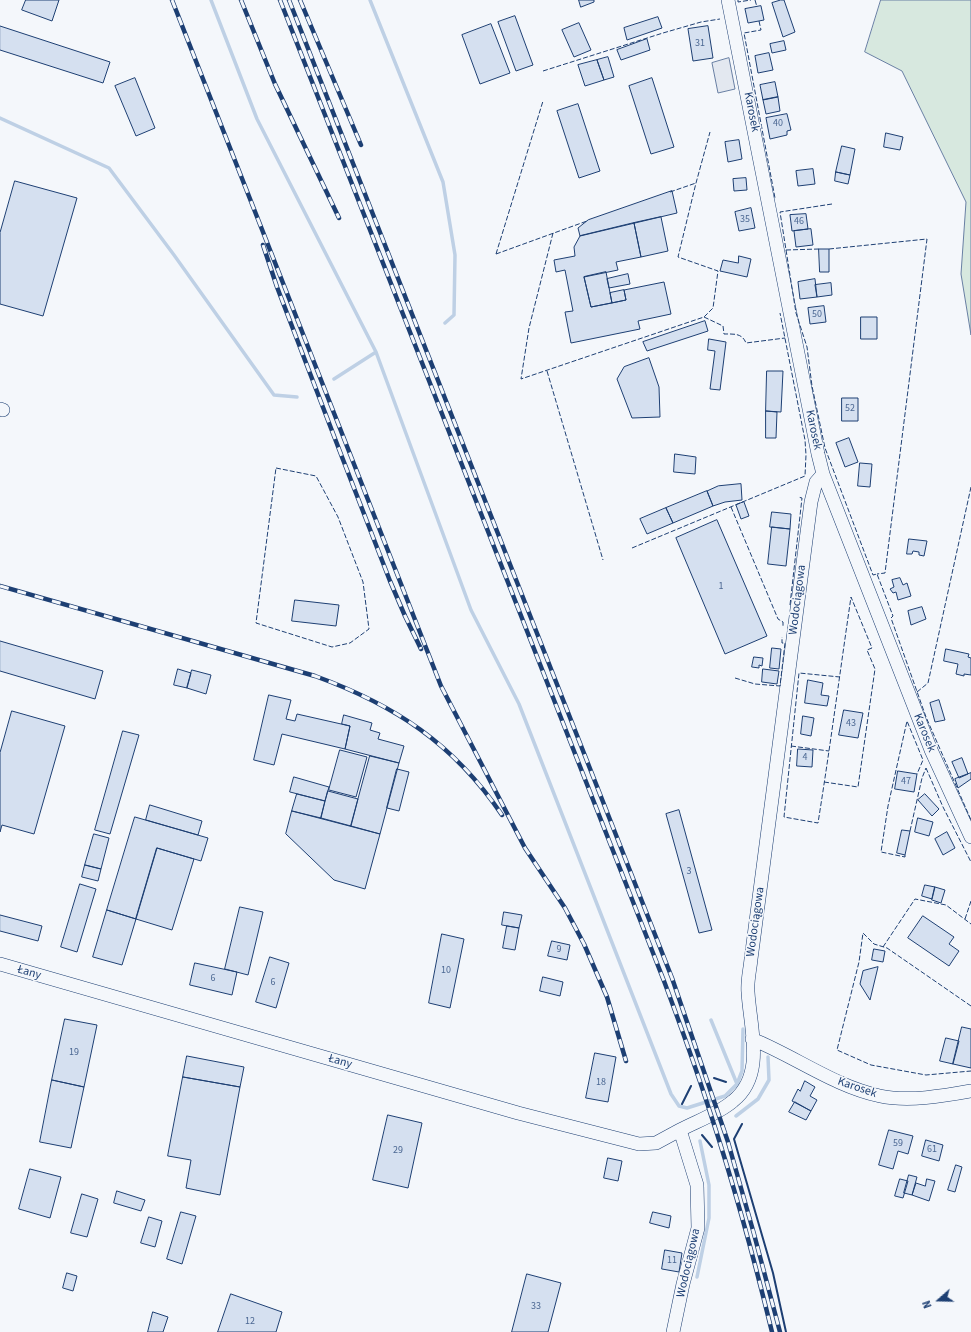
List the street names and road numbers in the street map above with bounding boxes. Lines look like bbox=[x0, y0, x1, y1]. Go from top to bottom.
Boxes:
street label: Karosek bbox=[740, 91, 762, 133]
street label: Karosek bbox=[802, 409, 824, 451]
street label: Wodociągowa bbox=[787, 564, 809, 636]
street label: Karosek bbox=[910, 712, 938, 754]
street label: Wodociągowa bbox=[744, 886, 768, 958]
street label: Łany bbox=[15, 963, 43, 983]
street label: Łany bbox=[326, 1052, 354, 1072]
street label: Karosek bbox=[836, 1075, 878, 1101]
street label: Wodociągowa bbox=[674, 1227, 704, 1299]

